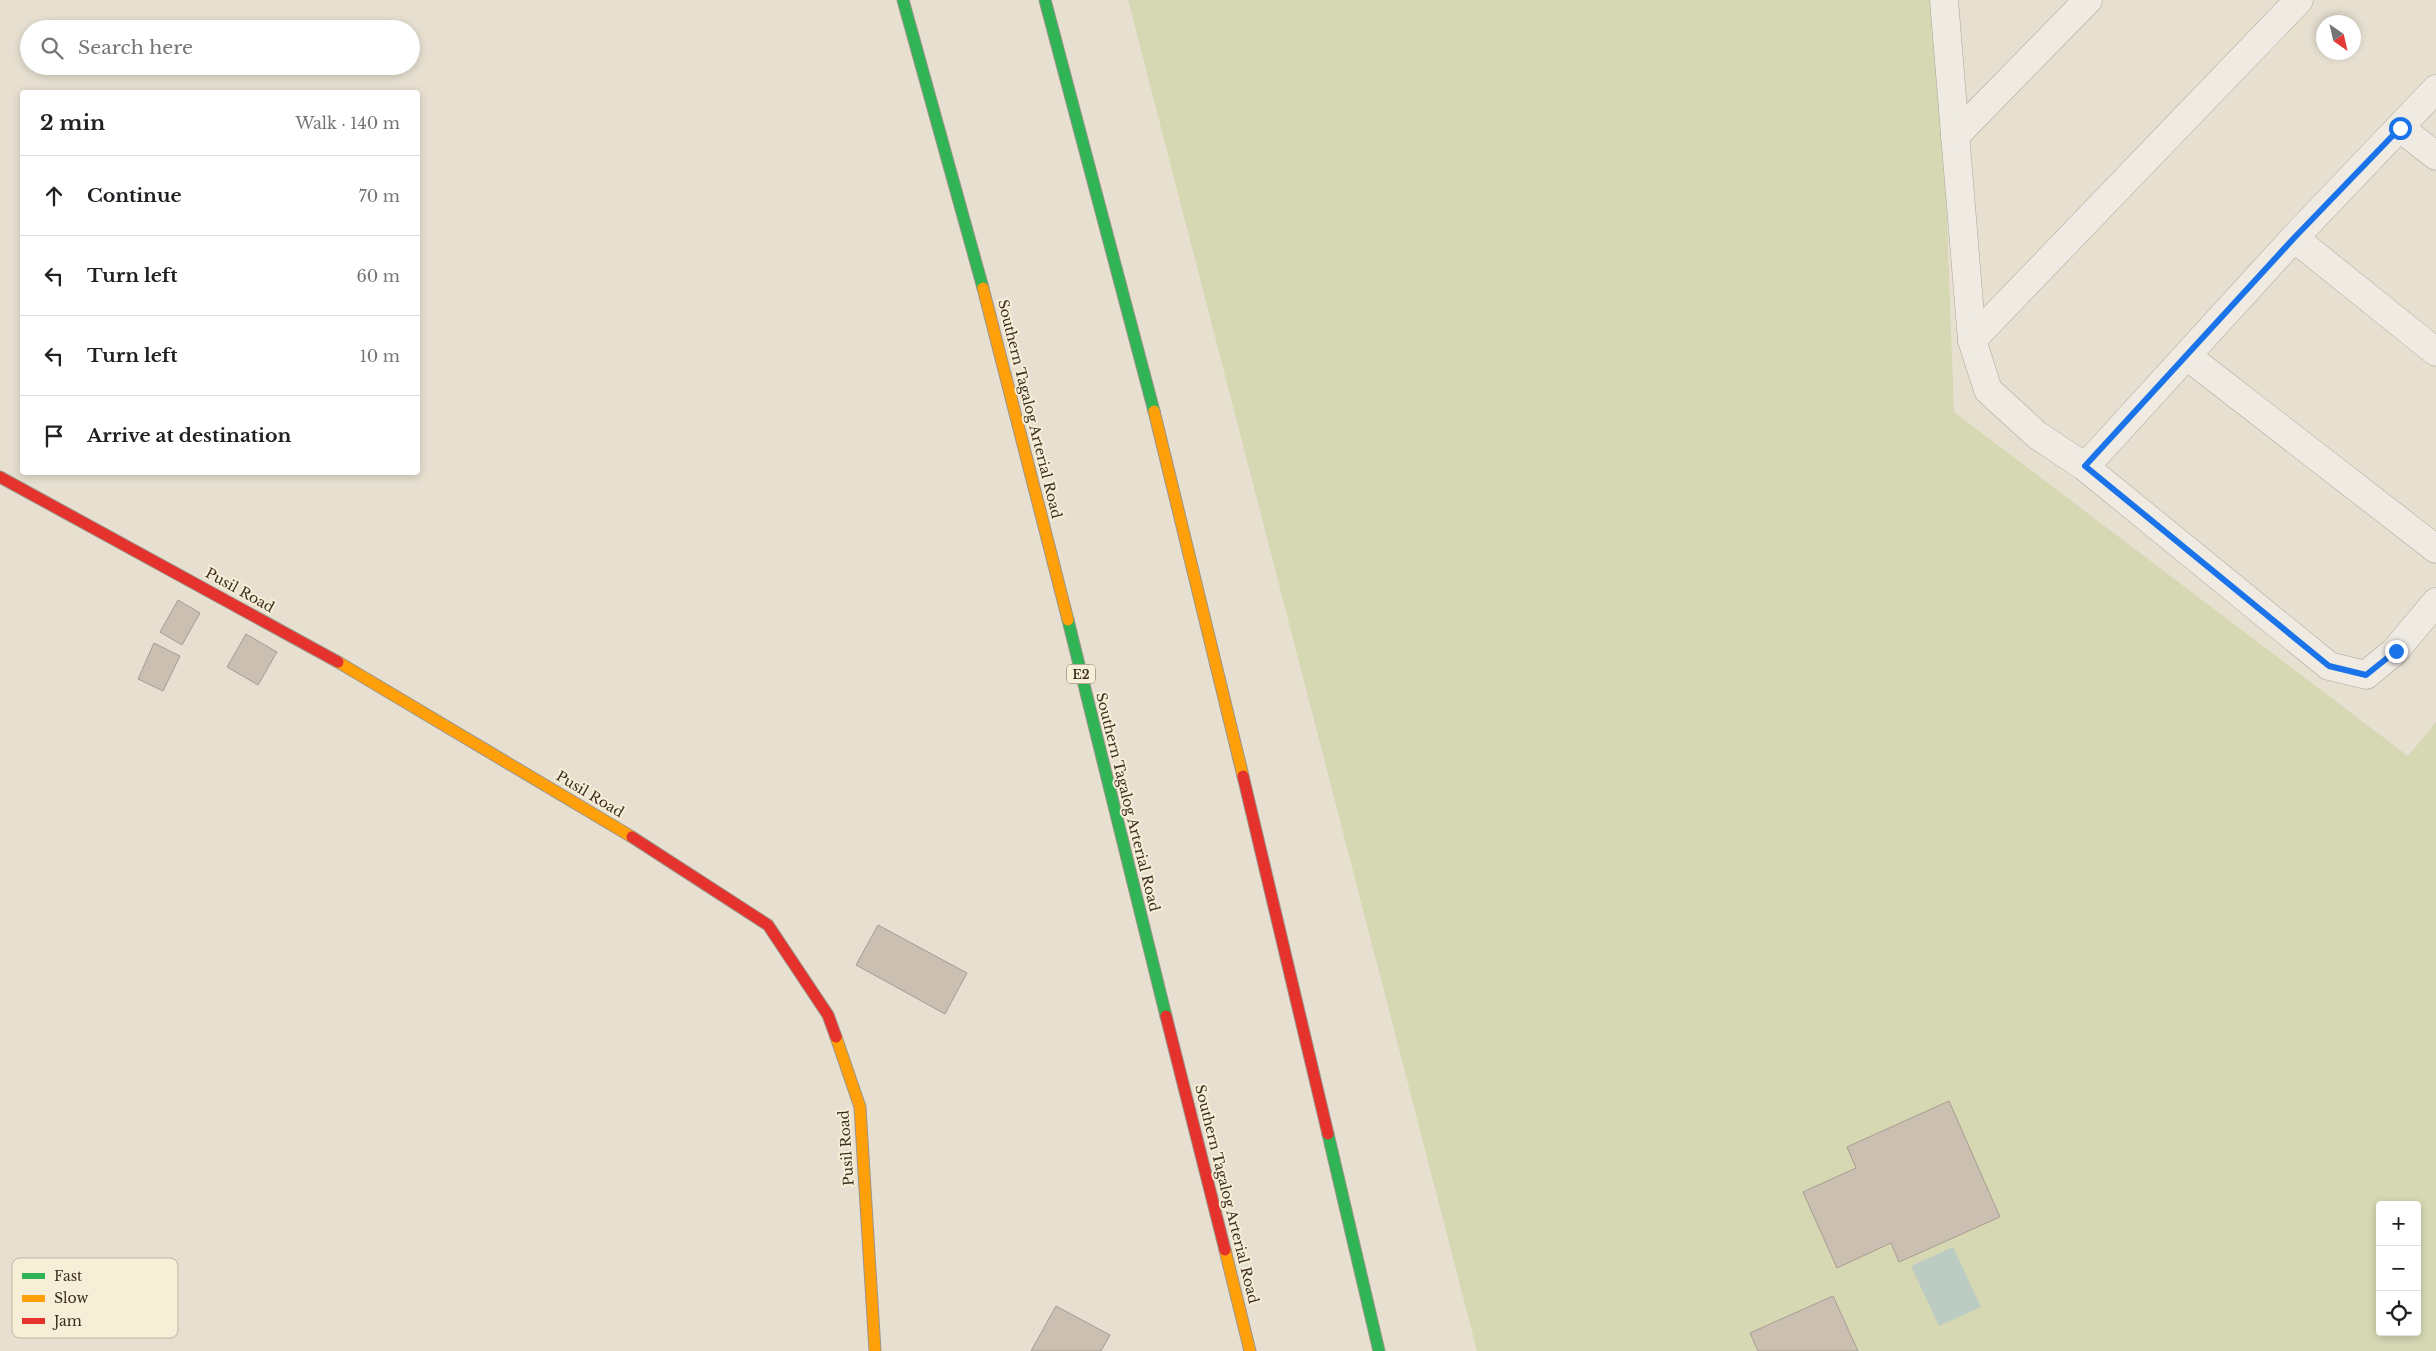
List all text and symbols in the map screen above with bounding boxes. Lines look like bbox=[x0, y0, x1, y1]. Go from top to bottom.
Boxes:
north arrow bbox=[2316, 15, 2361, 60]
search box bbox=[20, 20, 420, 75]
icon: search bbox=[38, 34, 66, 62]
text: Search here bbox=[78, 36, 193, 59]
text: 2 min bbox=[40, 110, 105, 136]
text: Walk · 140 m bbox=[295, 113, 400, 133]
route start bbox=[2389, 117, 2412, 140]
icon: ahead bbox=[40, 182, 68, 210]
text: Continue bbox=[87, 184, 182, 207]
text: 70 m bbox=[359, 186, 400, 206]
icon: left bbox=[40, 262, 68, 290]
text: Turn left bbox=[87, 264, 178, 287]
text: 60 m bbox=[357, 266, 400, 286]
street label: Southern Tagalog Arterial Road bbox=[994, 297, 1066, 521]
icon: left bbox=[40, 342, 68, 370]
text: Turn left bbox=[87, 344, 178, 367]
text: 10 m bbox=[360, 346, 400, 366]
icon: arrive bbox=[40, 422, 68, 450]
text: Arrive at destination bbox=[87, 424, 291, 447]
street label: Pusil Road bbox=[202, 564, 278, 617]
route end bbox=[2385, 640, 2408, 663]
road number: E2 bbox=[1067, 664, 1095, 684]
street label: Southern Tagalog Arterial Road bbox=[1092, 690, 1164, 914]
street label: Pusil Road bbox=[553, 767, 628, 822]
street label: Southern Tagalog Arterial Road bbox=[1191, 1082, 1263, 1306]
street label: Pusil Road bbox=[834, 1109, 858, 1187]
map controls bbox=[2376, 1201, 2421, 1336]
button: + bbox=[2376, 1201, 2421, 1246]
button: − bbox=[2376, 1246, 2421, 1291]
legend bbox=[12, 1258, 178, 1338]
text: Fast bbox=[54, 1267, 83, 1285]
text: Slow bbox=[54, 1289, 88, 1307]
button: locate bbox=[2376, 1291, 2421, 1336]
text: Jam bbox=[52, 1312, 82, 1330]

